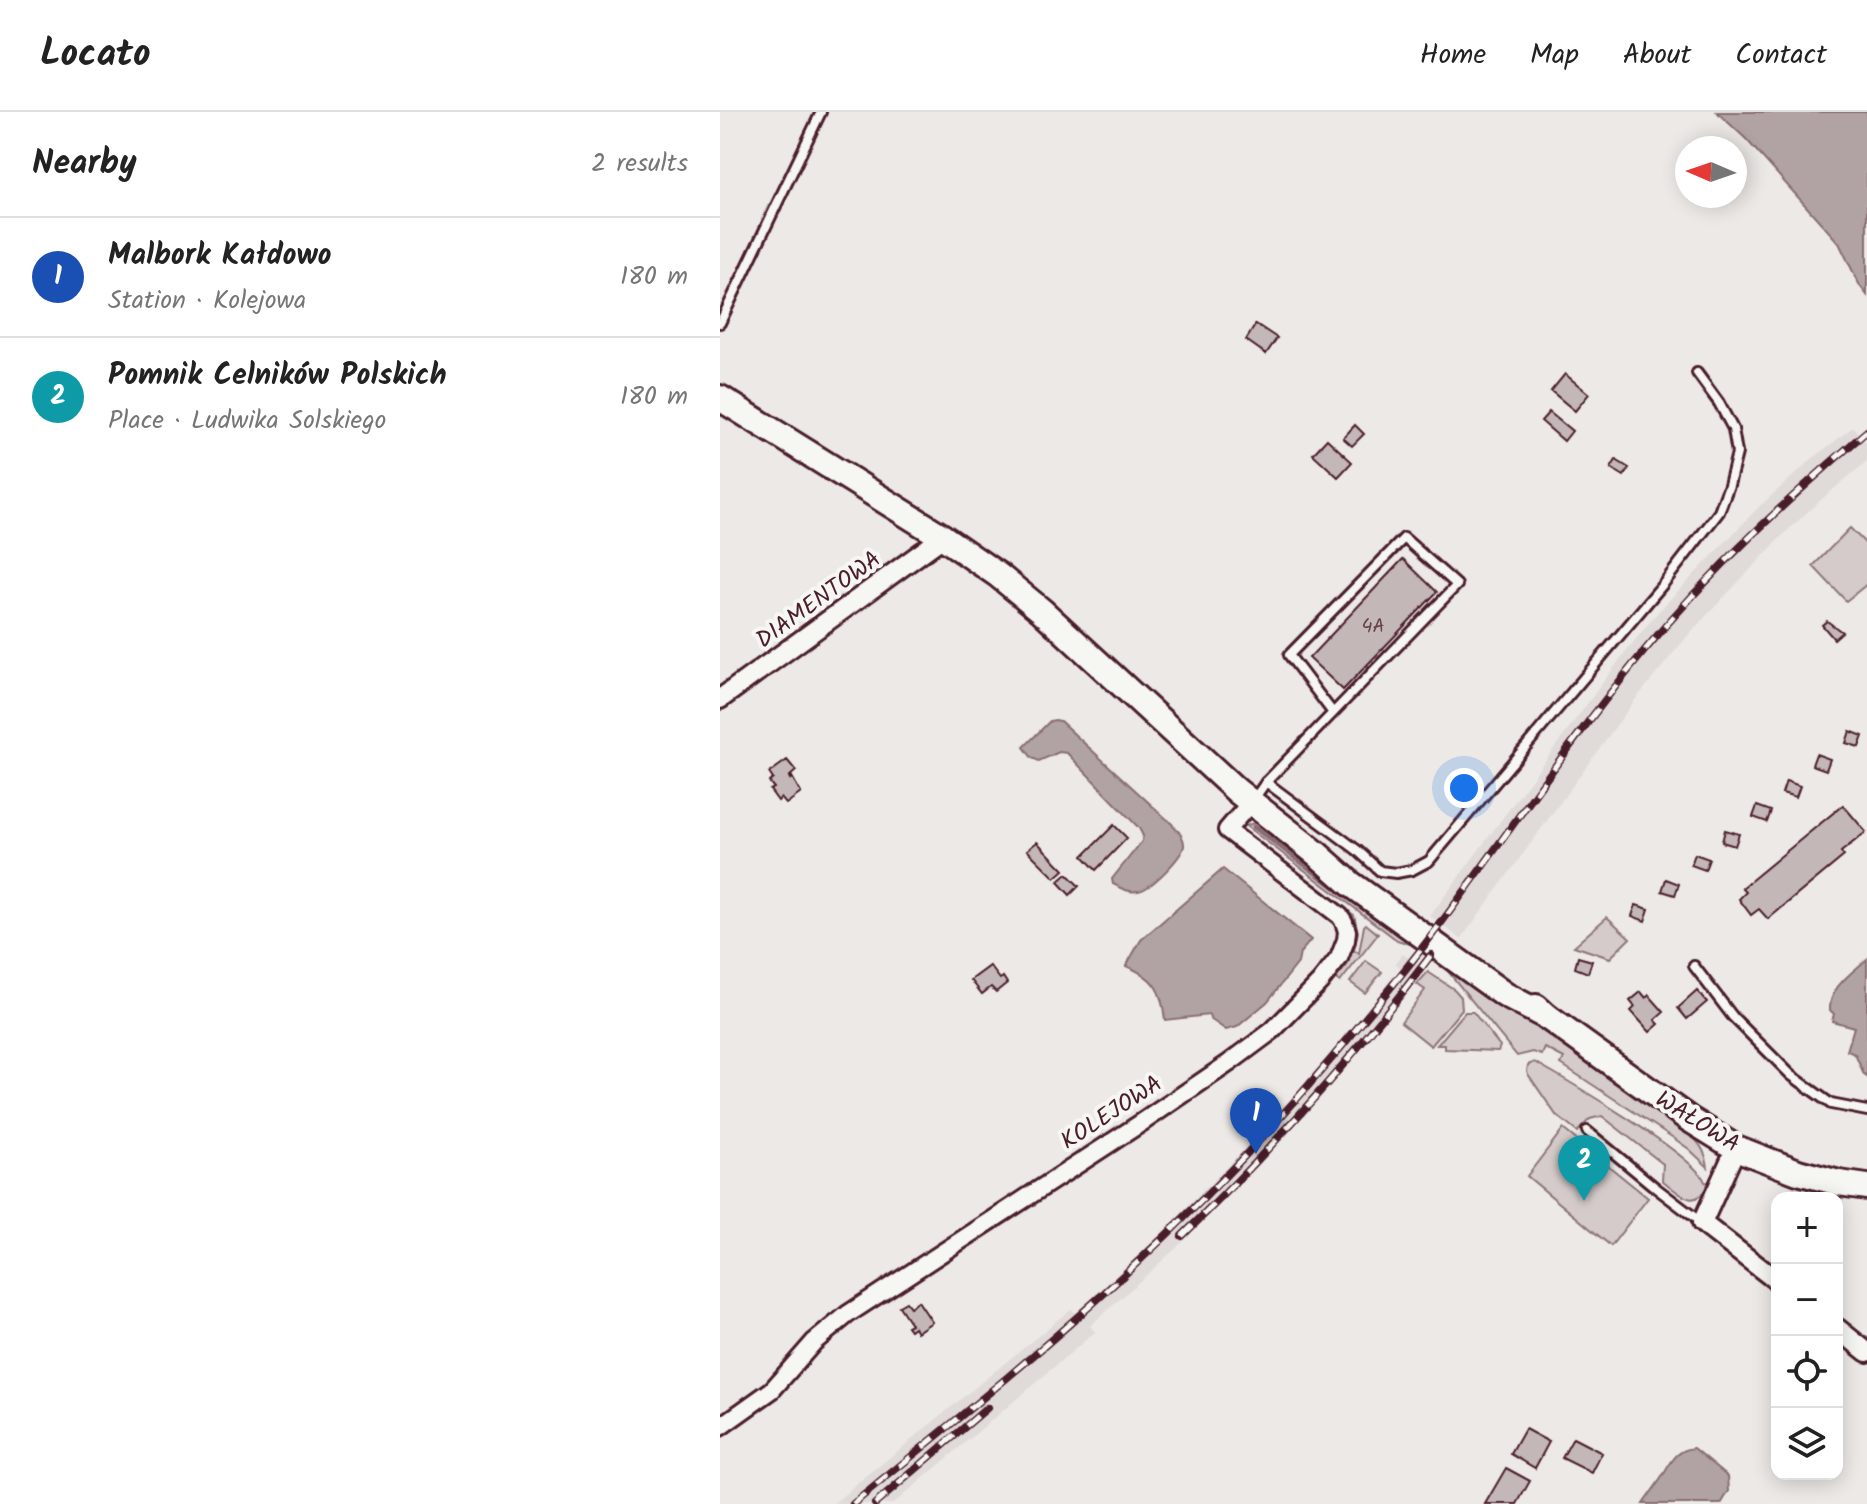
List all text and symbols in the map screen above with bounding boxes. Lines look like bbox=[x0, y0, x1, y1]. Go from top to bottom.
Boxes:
text: Locato bbox=[40, 25, 151, 85]
text: Home bbox=[1420, 33, 1486, 78]
text: Map bbox=[1530, 33, 1579, 78]
text: About bbox=[1623, 33, 1691, 78]
text: Contact bbox=[1735, 33, 1827, 78]
north arrow bbox=[1675, 136, 1747, 208]
text: Nearby bbox=[32, 137, 137, 191]
text: 2 results bbox=[591, 143, 688, 185]
text: Malbork Kałdowo bbox=[108, 232, 332, 280]
text: 1 bbox=[54, 256, 62, 298]
text: 180 m bbox=[620, 256, 688, 298]
text: Station · Kolejowa bbox=[108, 280, 306, 322]
text: Pomnik Celników Polskich bbox=[108, 352, 447, 400]
text: 2 bbox=[50, 376, 66, 418]
text: 180 m bbox=[620, 376, 688, 418]
text: Place · Ludwika Solskiego bbox=[108, 400, 386, 442]
street label: DIAMENTOWA bbox=[748, 541, 890, 659]
house number: 4A bbox=[1361, 611, 1385, 643]
your location bbox=[1444, 768, 1484, 808]
street label: KOLEJOWA bbox=[1053, 1065, 1171, 1161]
street label: WAŁOWA bbox=[1647, 1081, 1747, 1164]
pin: 1 bbox=[1230, 1088, 1282, 1154]
pin: 2 bbox=[1558, 1135, 1610, 1201]
map controls bbox=[1771, 1192, 1843, 1480]
button: + bbox=[1771, 1192, 1843, 1264]
button: − bbox=[1771, 1264, 1843, 1336]
button: locate bbox=[1771, 1336, 1843, 1408]
button: layers bbox=[1771, 1408, 1843, 1480]

